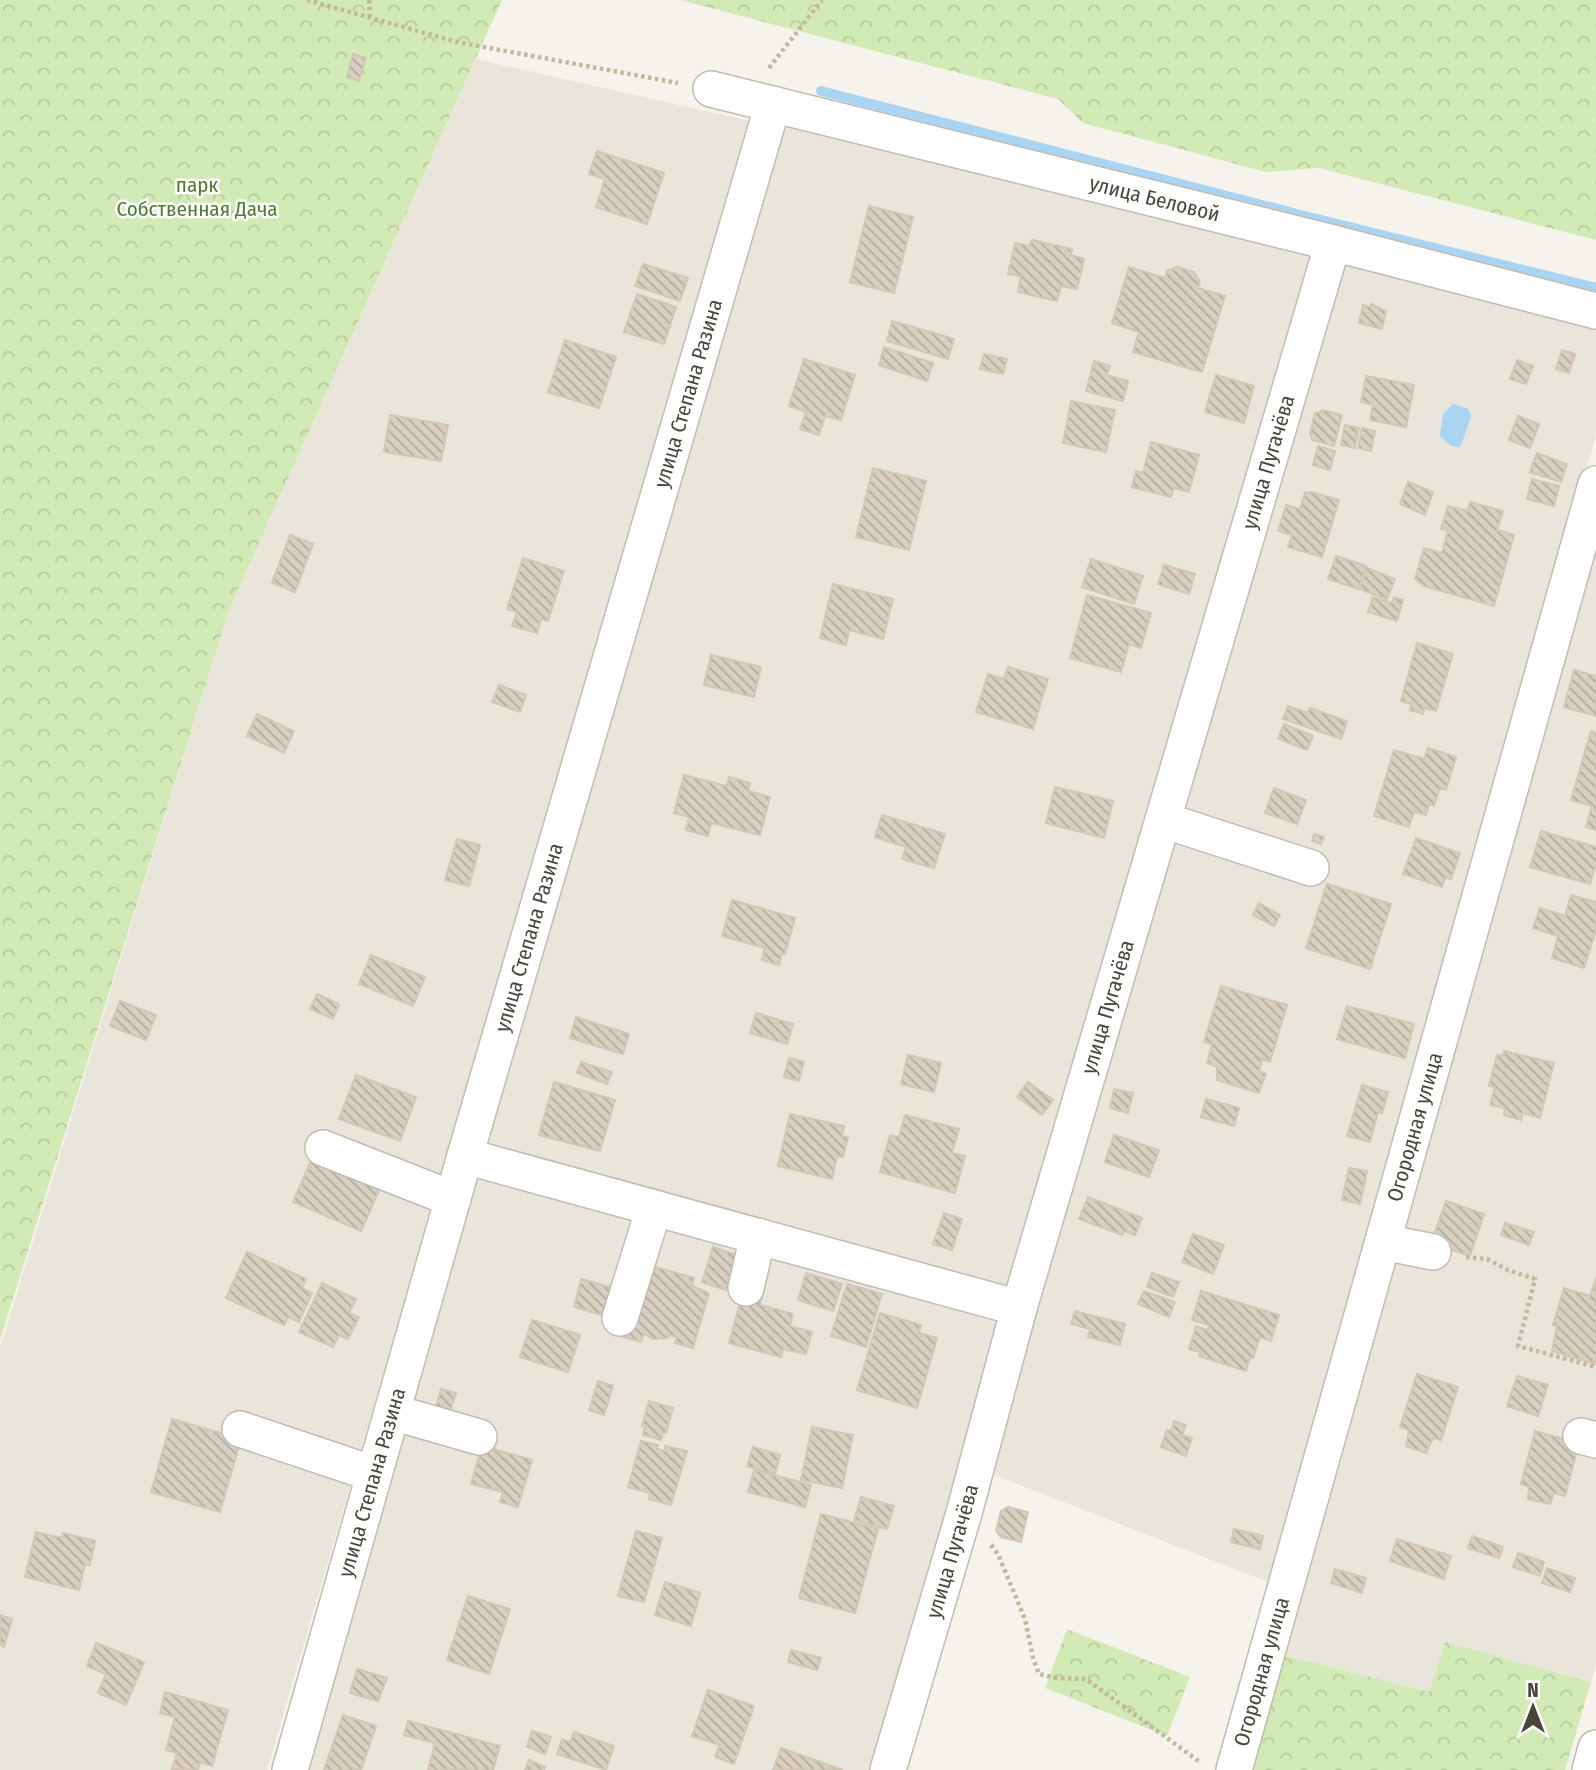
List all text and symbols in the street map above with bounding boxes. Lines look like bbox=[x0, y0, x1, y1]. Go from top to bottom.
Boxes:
street label: улица Беловой bbox=[1087, 170, 1222, 227]
park label: парк Собственная Дача bbox=[116, 172, 278, 222]
street label: улица Степана Разина bbox=[648, 296, 728, 491]
street label: улица Пугачёва bbox=[1236, 392, 1300, 532]
street label: улица Степана Разина bbox=[489, 840, 569, 1035]
street label: улица Пугачёва bbox=[1076, 937, 1140, 1077]
street label: Огородная улица bbox=[1382, 1049, 1448, 1205]
street label: улица Степана Разина bbox=[333, 1385, 411, 1580]
street label: улица Пугачёва bbox=[921, 1481, 984, 1622]
street label: Огородная улица bbox=[1228, 1594, 1295, 1749]
north arrow bbox=[1498, 1672, 1568, 1742]
text: N bbox=[1527, 1679, 1539, 1702]

